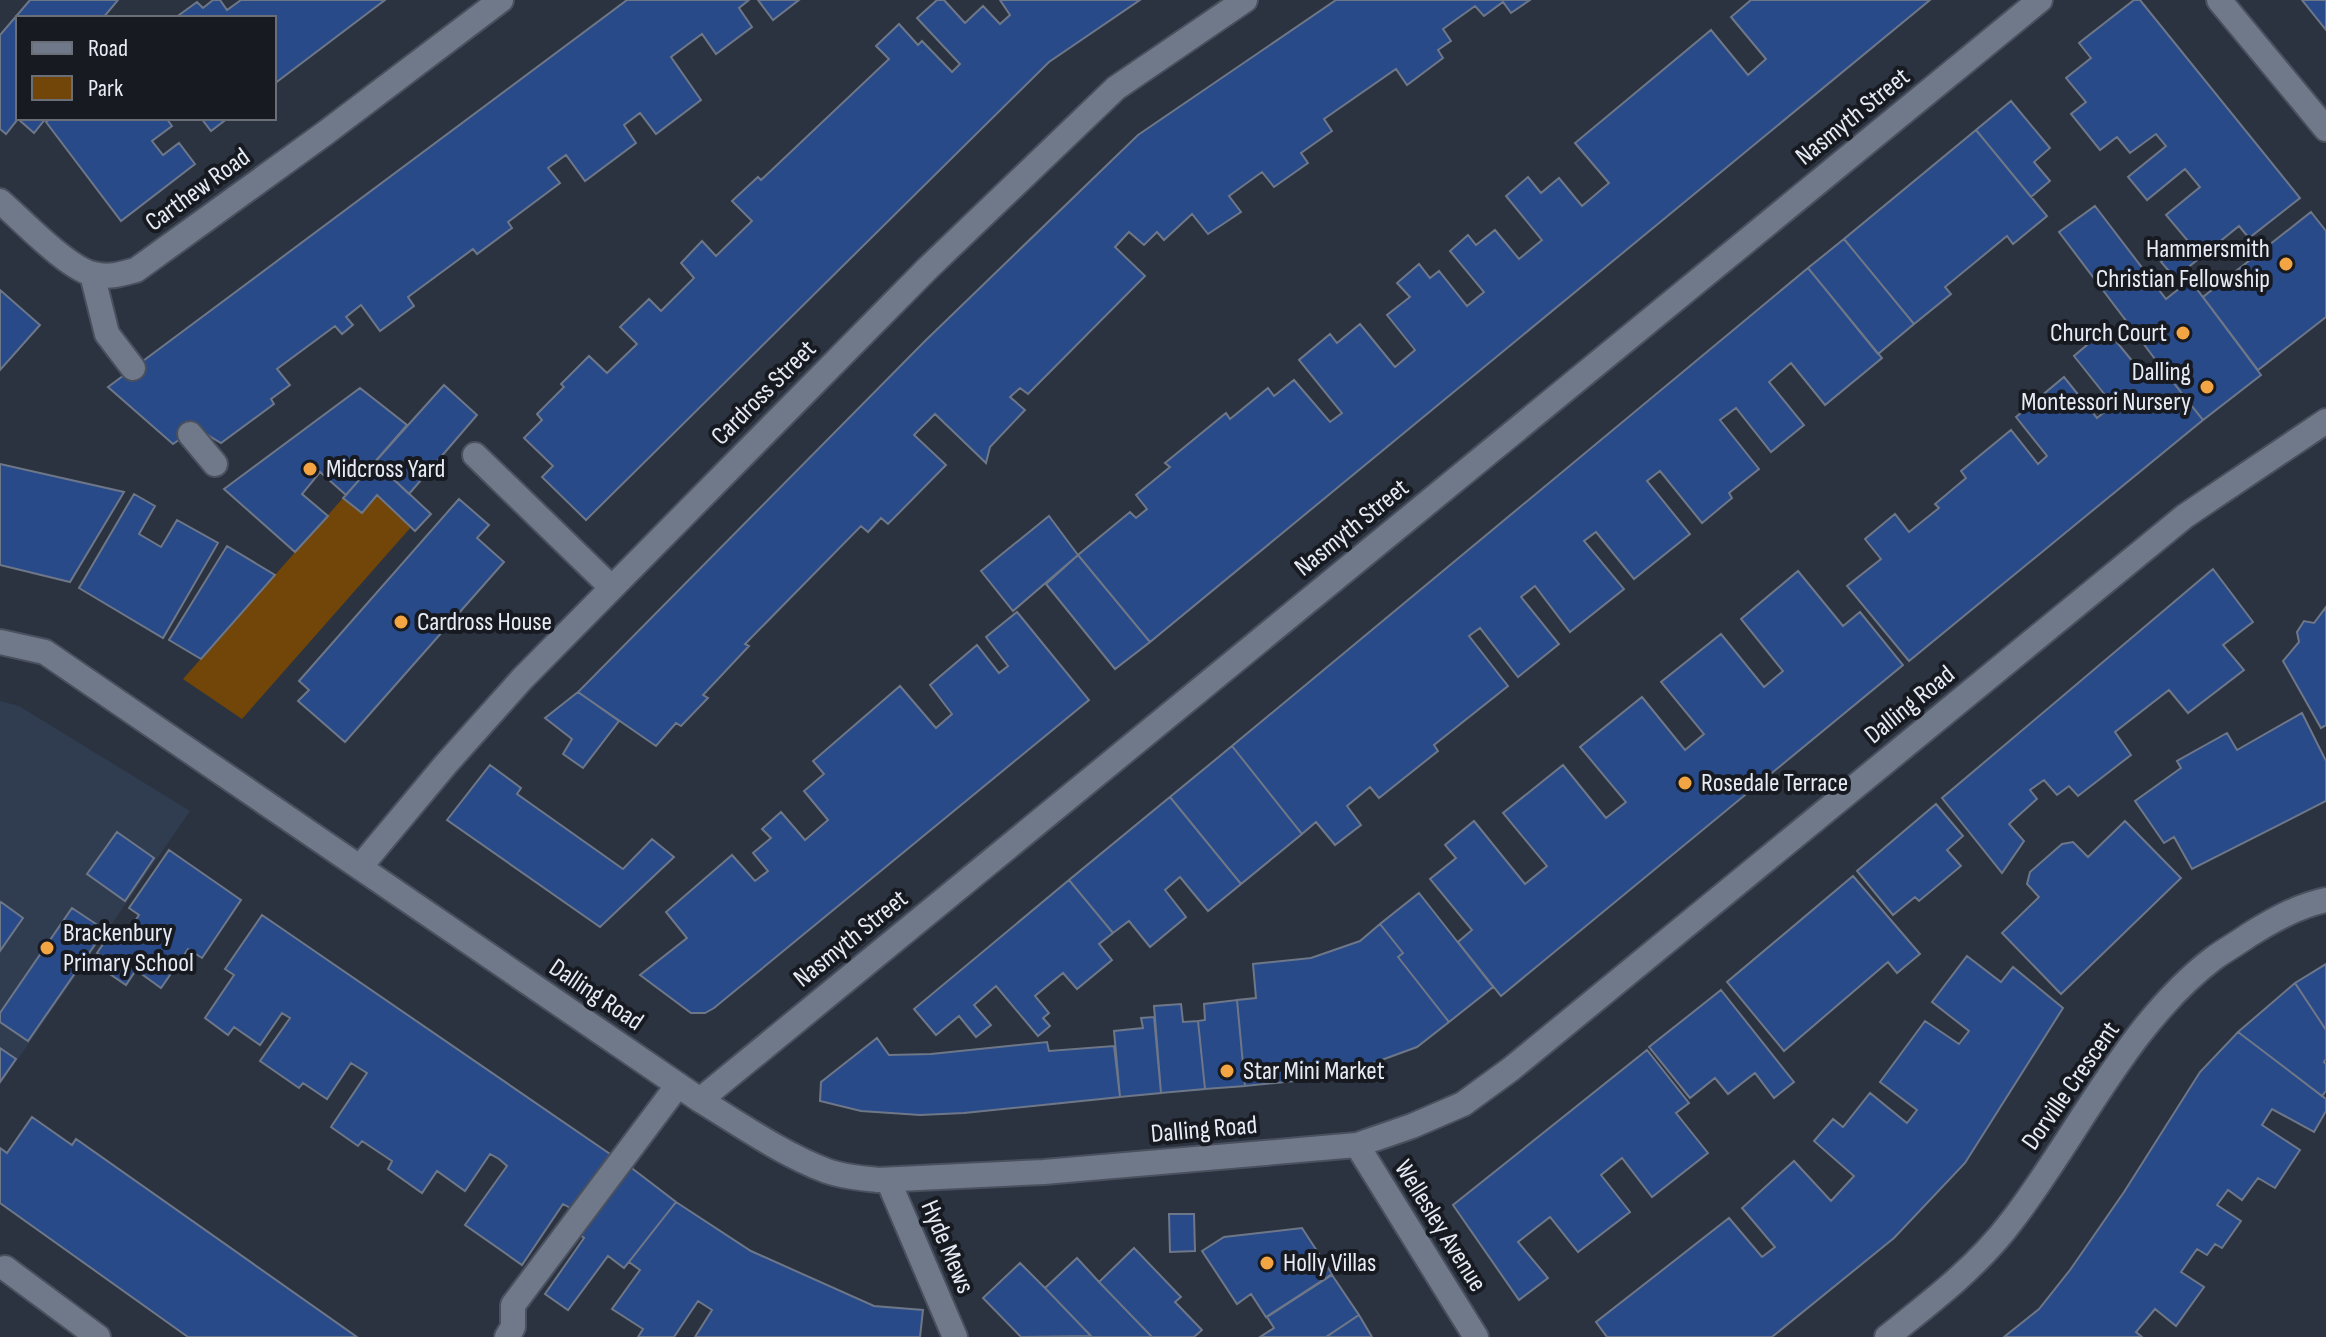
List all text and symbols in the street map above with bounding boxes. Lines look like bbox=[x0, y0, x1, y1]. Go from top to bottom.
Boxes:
legend bbox=[16, 16, 276, 120]
text: Road bbox=[88, 34, 128, 63]
street label: Nasmyth Street bbox=[1790, 62, 1916, 172]
text: Park bbox=[88, 74, 123, 103]
street label: Carthew Road bbox=[140, 142, 256, 238]
place label: Hammersmith Christian Fellowship bbox=[2096, 234, 2270, 295]
marker: Hammersmith Christian Fellowship bbox=[2277, 255, 2295, 273]
place label: Church Court bbox=[2050, 318, 2167, 349]
marker: Church Court bbox=[2174, 324, 2192, 342]
street label: Cardross Street bbox=[705, 334, 823, 452]
place label: Dalling Montessori Nursery bbox=[2021, 357, 2191, 418]
marker: Dalling Montessori Nursery bbox=[2198, 378, 2216, 396]
place label: Midcross Yard bbox=[326, 454, 445, 485]
marker: Midcross Yard bbox=[301, 460, 319, 478]
street label: Nasmyth Street bbox=[1289, 473, 1415, 583]
place label: Cardross House bbox=[417, 607, 552, 638]
marker: Cardross House bbox=[392, 613, 410, 631]
street label: Dalling Road bbox=[1859, 659, 1961, 751]
place label: Rosedale Terrace bbox=[1701, 768, 1848, 799]
marker: Rosedale Terrace bbox=[1676, 774, 1694, 792]
street label: Nasmyth Street bbox=[788, 884, 914, 994]
place label: Brackenbury Primary School bbox=[63, 918, 194, 979]
marker: Brackenbury Primary School bbox=[38, 939, 56, 957]
street label: Dalling Road bbox=[543, 952, 649, 1038]
street label: Dorville Crescent bbox=[2015, 1016, 2127, 1156]
place label: Star Mini Market bbox=[1243, 1056, 1385, 1087]
marker: Star Mini Market bbox=[1218, 1062, 1236, 1080]
street label: Dalling Road bbox=[1150, 1110, 1258, 1150]
street label: Wellesley Avenue bbox=[1387, 1155, 1493, 1297]
street label: Hyde Mews bbox=[914, 1196, 980, 1298]
place label: Holly Villas bbox=[1283, 1248, 1376, 1279]
marker: Holly Villas bbox=[1258, 1254, 1276, 1272]

